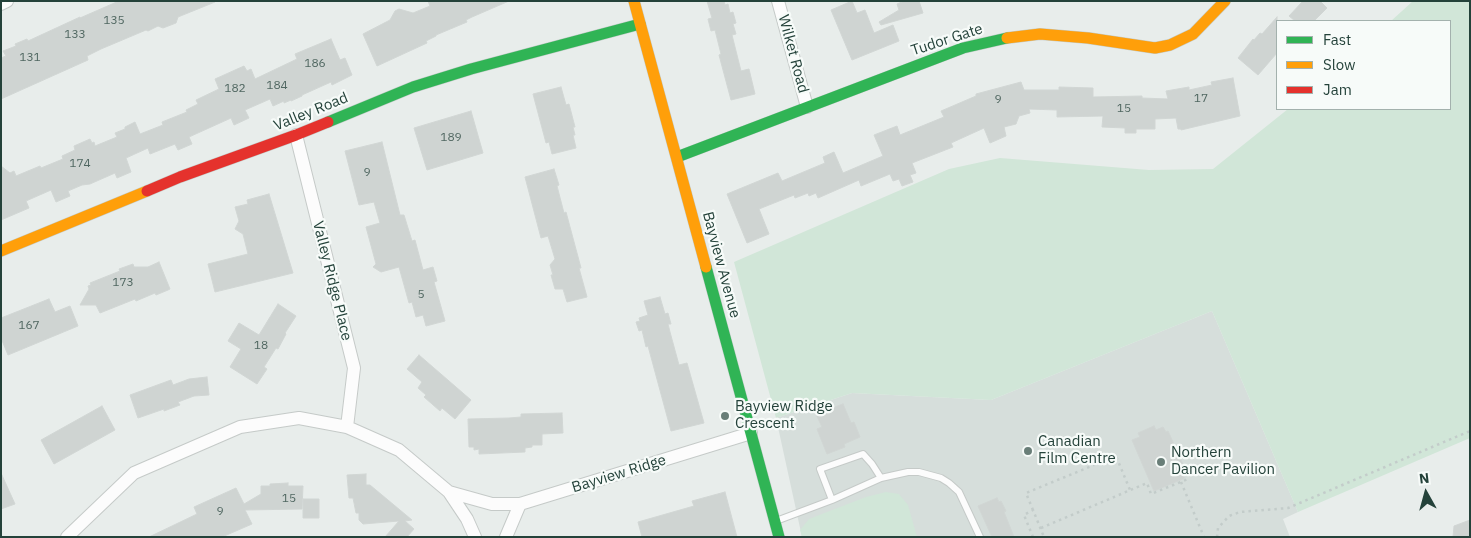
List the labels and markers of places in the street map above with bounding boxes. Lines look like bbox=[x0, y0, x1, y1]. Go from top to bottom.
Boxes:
place label: Bayview Ridge Crescent bbox=[735, 398, 833, 433]
marker: Bayview Ridge Crescent bbox=[719, 410, 731, 422]
place label: Canadian Film Centre bbox=[1038, 433, 1116, 468]
place label: Northern Dancer Pavilion bbox=[1171, 444, 1275, 479]
marker: Canadian Film Centre bbox=[1022, 445, 1034, 457]
marker: Northern Dancer Pavilion bbox=[1155, 456, 1167, 468]

